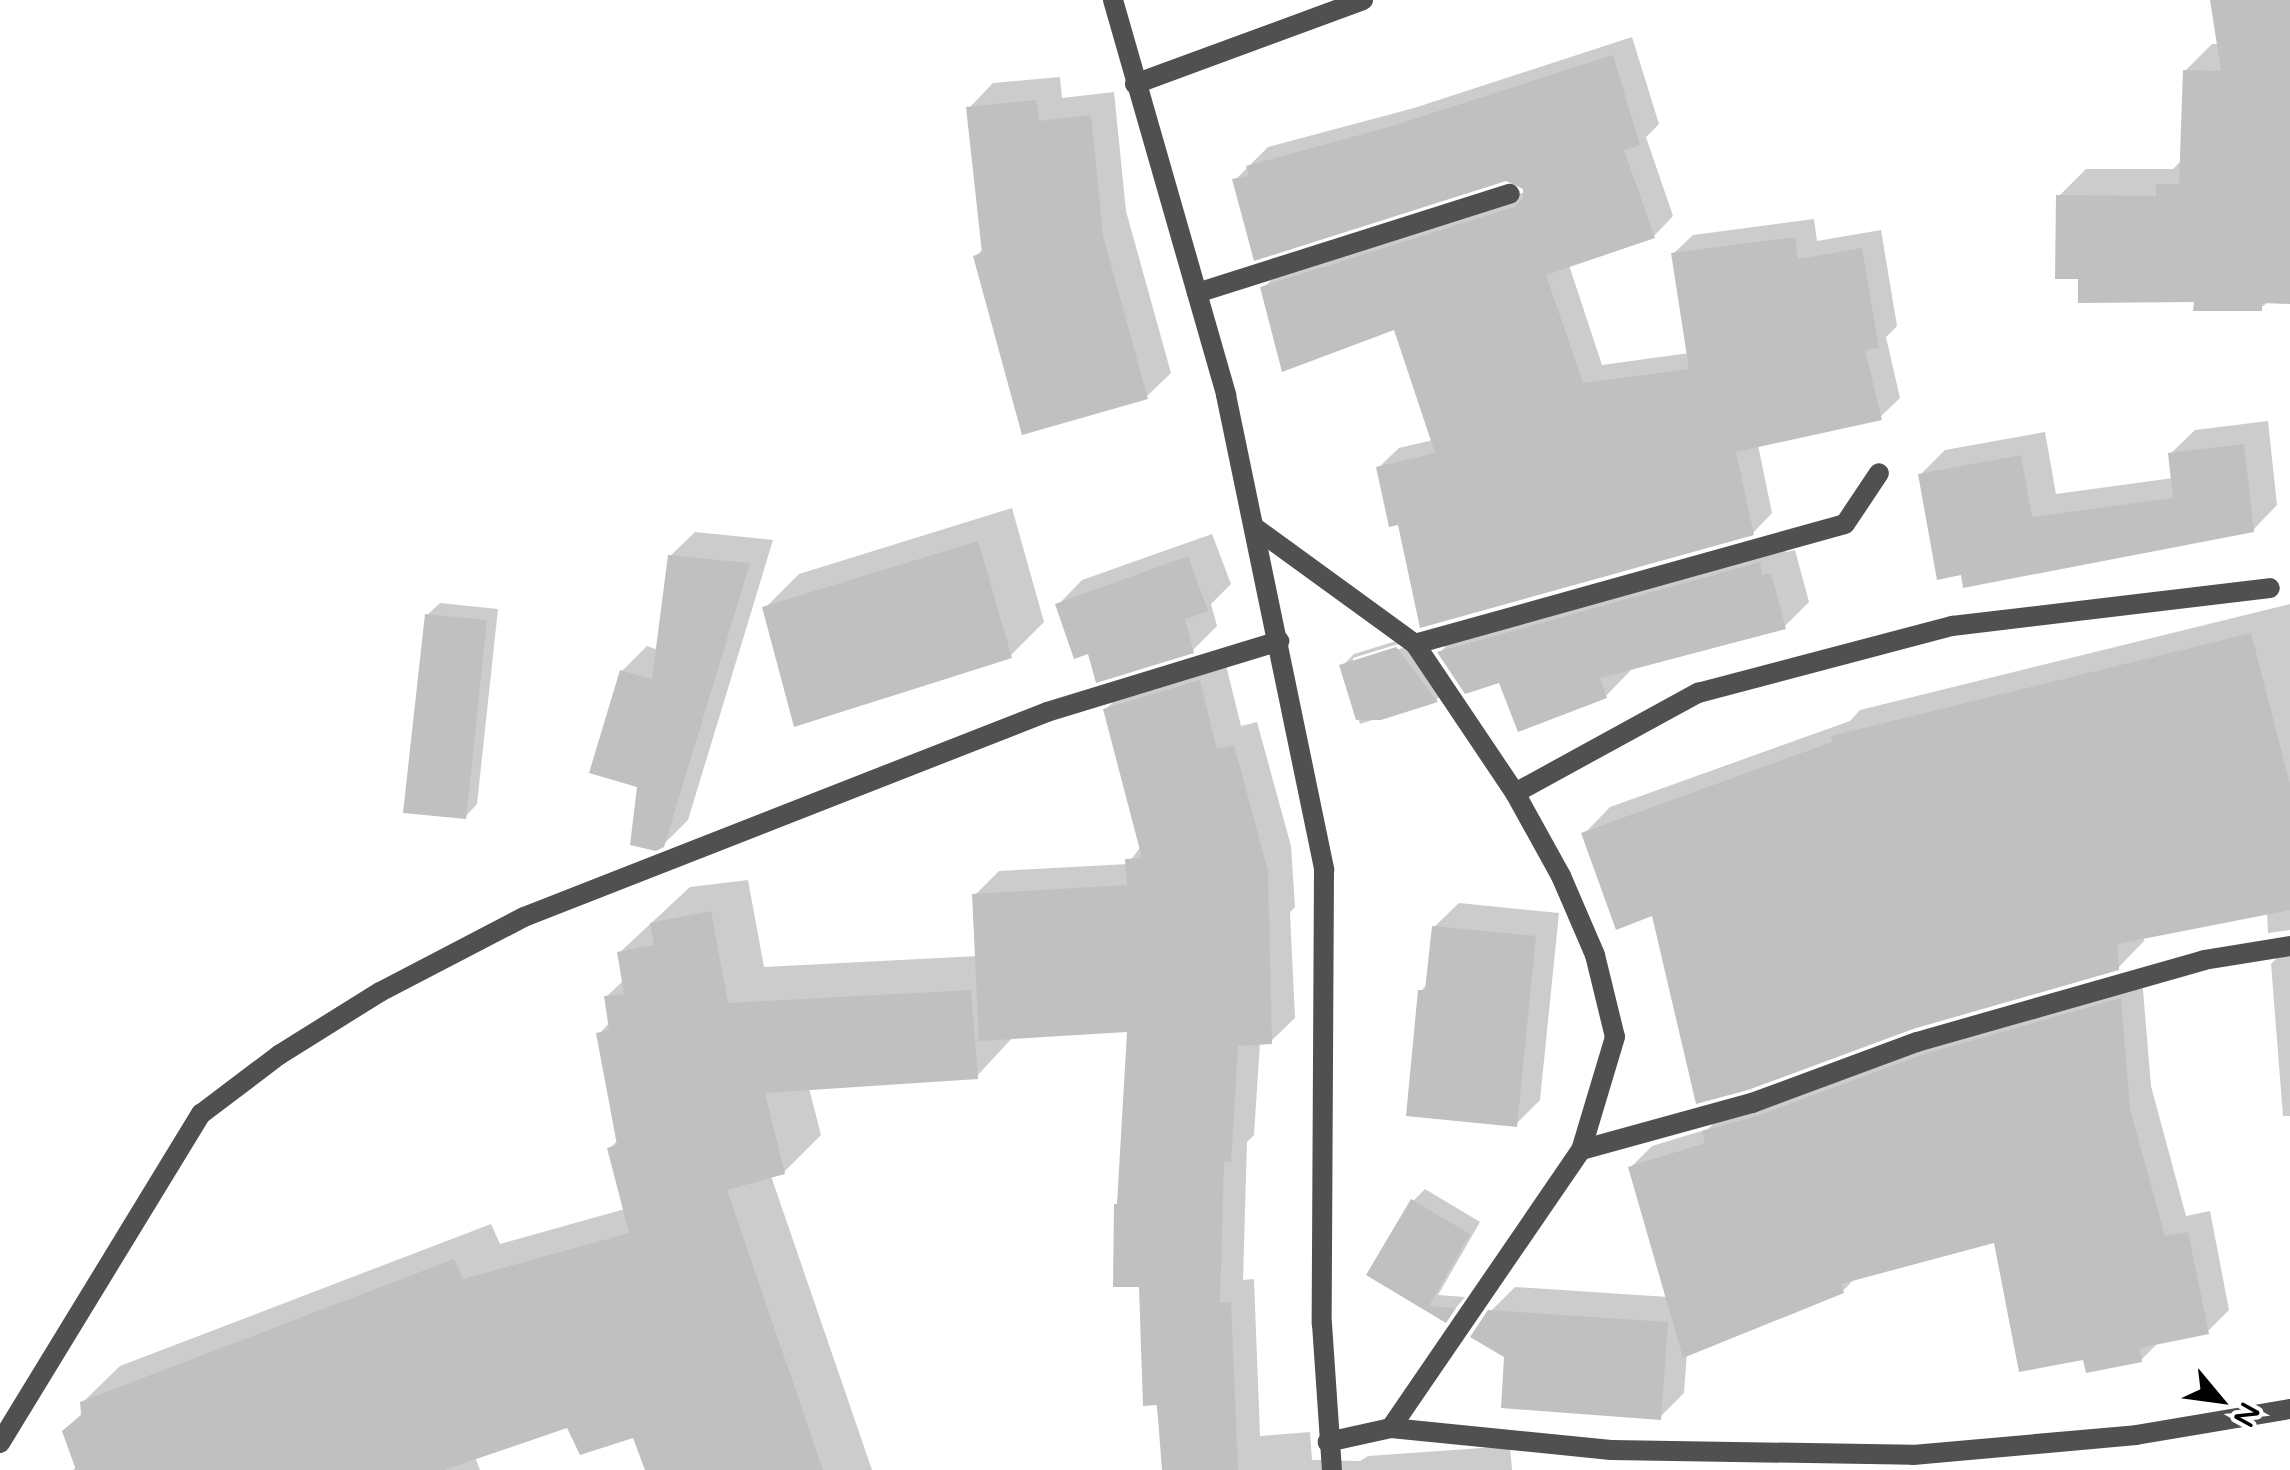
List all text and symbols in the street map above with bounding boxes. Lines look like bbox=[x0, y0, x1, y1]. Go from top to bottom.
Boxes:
north arrow bbox=[2170, 1350, 2270, 1450]
text: N bbox=[2226, 1396, 2267, 1433]

